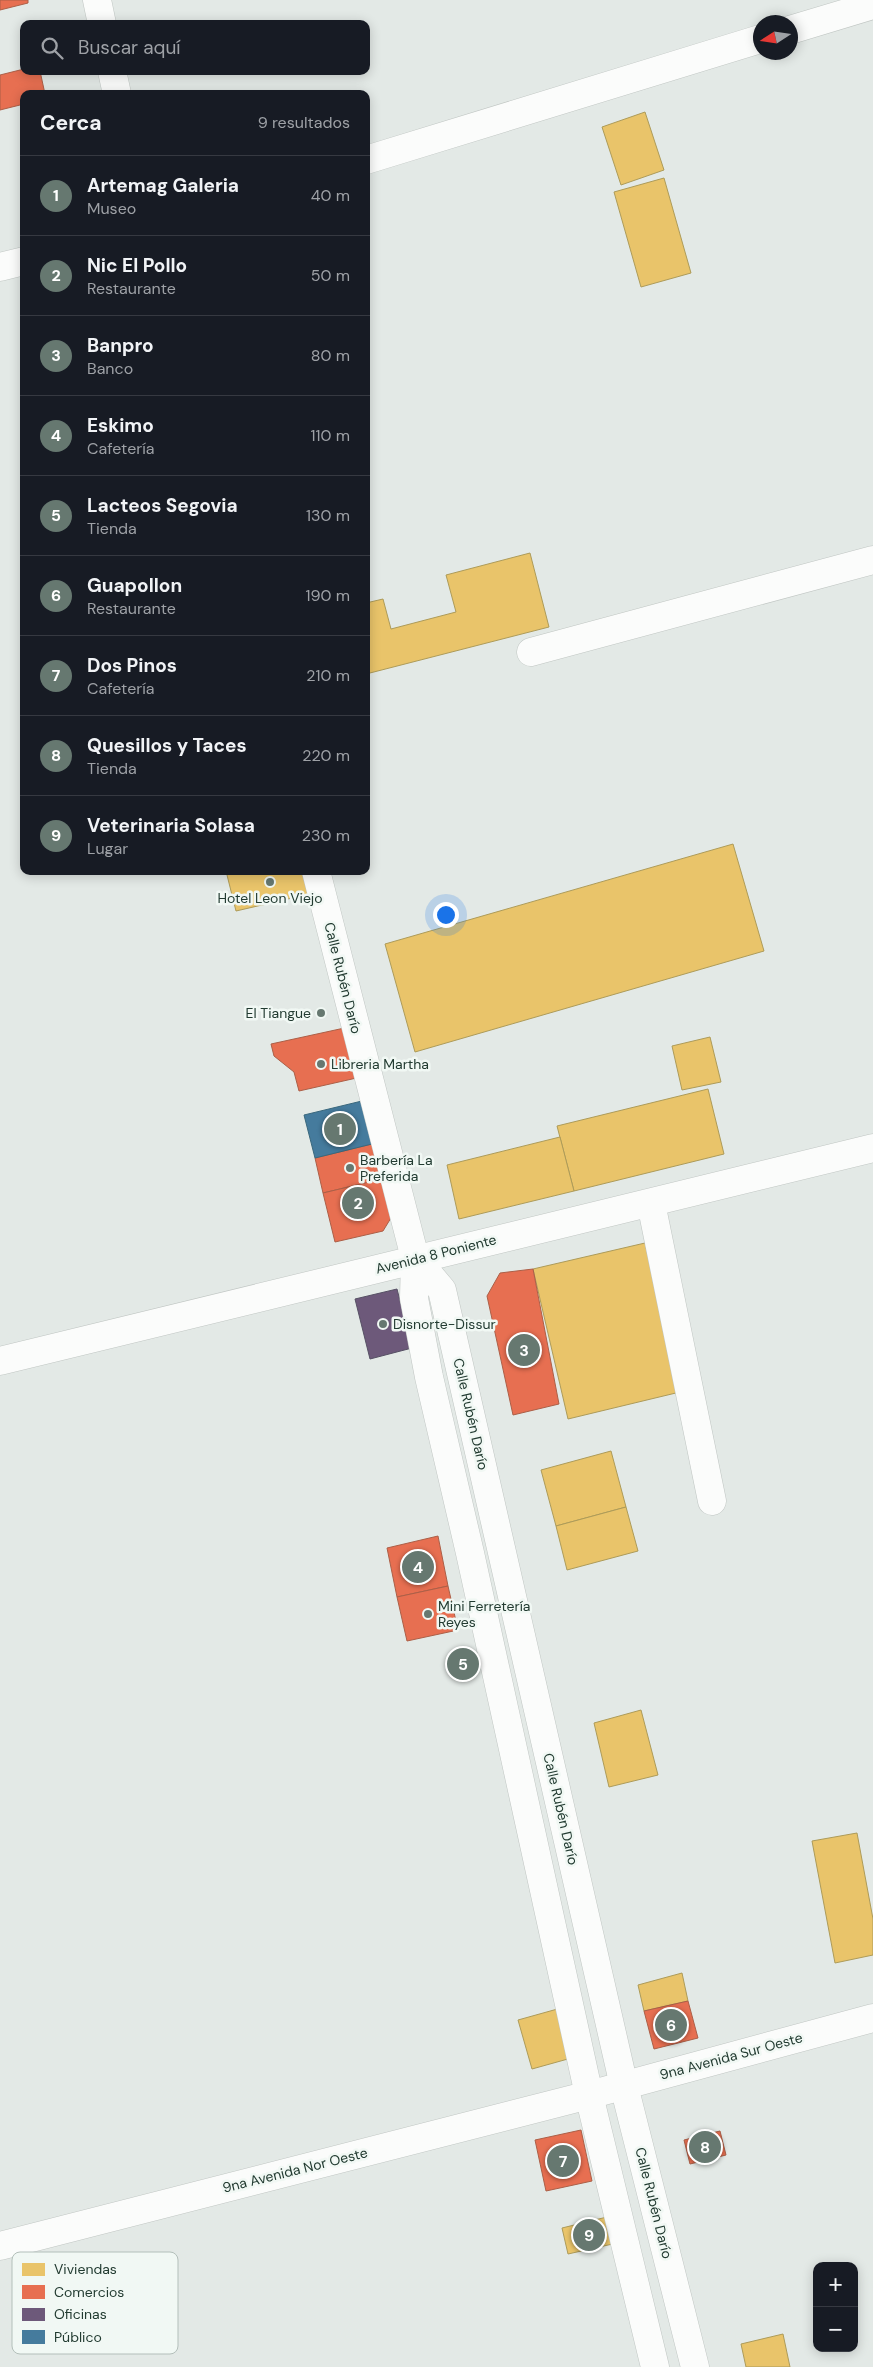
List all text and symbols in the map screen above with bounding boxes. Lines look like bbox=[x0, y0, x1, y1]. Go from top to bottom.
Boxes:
north arrow bbox=[753, 15, 798, 60]
search box bbox=[20, 20, 370, 75]
icon: search bbox=[38, 34, 66, 62]
text: Buscar aquí bbox=[78, 35, 181, 60]
text: Cerca bbox=[40, 109, 102, 137]
text: 9 resultados bbox=[258, 112, 350, 133]
text: Artemag Galeria bbox=[87, 173, 239, 198]
text: 1 bbox=[53, 185, 59, 206]
text: 40 m bbox=[311, 185, 350, 206]
text: Museo bbox=[87, 198, 136, 219]
text: Nic El Pollo bbox=[87, 253, 187, 278]
text: 2 bbox=[51, 265, 61, 286]
text: 50 m bbox=[311, 265, 350, 286]
text: Restaurante bbox=[87, 278, 176, 299]
text: Banpro bbox=[87, 333, 154, 358]
text: 3 bbox=[51, 345, 61, 366]
text: 80 m bbox=[311, 345, 350, 366]
text: Banco bbox=[87, 358, 133, 379]
text: Eskimo bbox=[87, 413, 154, 438]
text: 4 bbox=[51, 425, 61, 446]
text: 110 m bbox=[311, 425, 350, 446]
text: Cafetería bbox=[87, 438, 154, 459]
text: Lacteos Segovia bbox=[87, 493, 238, 518]
text: 5 bbox=[51, 505, 61, 526]
text: 130 m bbox=[306, 505, 350, 526]
text: Tienda bbox=[87, 518, 137, 539]
text: Guapollon bbox=[87, 573, 182, 598]
text: 6 bbox=[51, 585, 61, 606]
text: 190 m bbox=[306, 585, 350, 606]
text: Restaurante bbox=[87, 598, 176, 619]
text: Dos Pinos bbox=[87, 653, 177, 678]
text: 7 bbox=[52, 665, 60, 686]
text: 210 m bbox=[306, 665, 350, 686]
text: Cafetería bbox=[87, 678, 154, 699]
text: Quesillos y Taces bbox=[87, 733, 247, 758]
text: 8 bbox=[51, 745, 61, 766]
text: 220 m bbox=[302, 745, 350, 766]
text: Tienda bbox=[87, 758, 137, 779]
text: Veterinaria Solasa bbox=[87, 813, 255, 838]
text: 9 bbox=[51, 825, 61, 846]
text: 230 m bbox=[302, 825, 350, 846]
text: Lugar bbox=[87, 838, 128, 859]
marker: Hotel Leon Viejo bbox=[264, 876, 276, 888]
place label: Hotel Leon Viejo bbox=[217, 889, 323, 907]
your location bbox=[433, 902, 459, 928]
street label: Calle Rubén Darío bbox=[320, 920, 366, 1036]
place label: El Tiangue bbox=[246, 1004, 311, 1022]
marker: El Tiangue bbox=[315, 1007, 327, 1019]
place label: Libreria Martha bbox=[331, 1055, 429, 1073]
marker: Libreria Martha bbox=[315, 1058, 327, 1070]
pin: 1 bbox=[324, 1110, 356, 1148]
place label: Barbería La Preferida bbox=[360, 1151, 433, 1185]
marker: Barbería La Preferida bbox=[344, 1162, 356, 1174]
pin: 2 bbox=[342, 1184, 374, 1222]
street label: Avenida 8 Poniente bbox=[374, 1230, 498, 1278]
place label: Disnorte-Dissur bbox=[393, 1315, 496, 1333]
marker: Disnorte-Dissur bbox=[377, 1318, 389, 1330]
pin: 3 bbox=[508, 1331, 540, 1369]
street label: Calle Rubén Darío bbox=[449, 1356, 493, 1472]
pin: 4 bbox=[402, 1548, 434, 1586]
place label: Mini Ferretería Reyes bbox=[438, 1597, 530, 1631]
marker: Mini Ferretería Reyes bbox=[422, 1608, 434, 1620]
pin: 5 bbox=[447, 1645, 479, 1683]
street label: Calle Rubén Darío bbox=[539, 1751, 583, 1867]
pin: 6 bbox=[655, 2006, 687, 2044]
street label: 9na Avenida Sur Oeste bbox=[658, 2028, 804, 2084]
pin: 8 bbox=[689, 2128, 721, 2166]
pin: 7 bbox=[547, 2142, 579, 2180]
street label: 9na Avenida Nor Oeste bbox=[221, 2143, 369, 2197]
street label: Calle Rubén Darío bbox=[631, 2145, 677, 2261]
pin: 9 bbox=[573, 2216, 605, 2254]
legend bbox=[12, 2252, 178, 2354]
text: Viviendas bbox=[54, 2260, 117, 2278]
map controls bbox=[813, 2262, 858, 2352]
button: + bbox=[813, 2262, 858, 2307]
text: Comercios bbox=[54, 2283, 124, 2301]
text: Oficinas bbox=[54, 2305, 107, 2323]
button: − bbox=[813, 2307, 858, 2352]
text: Público bbox=[54, 2328, 102, 2346]

